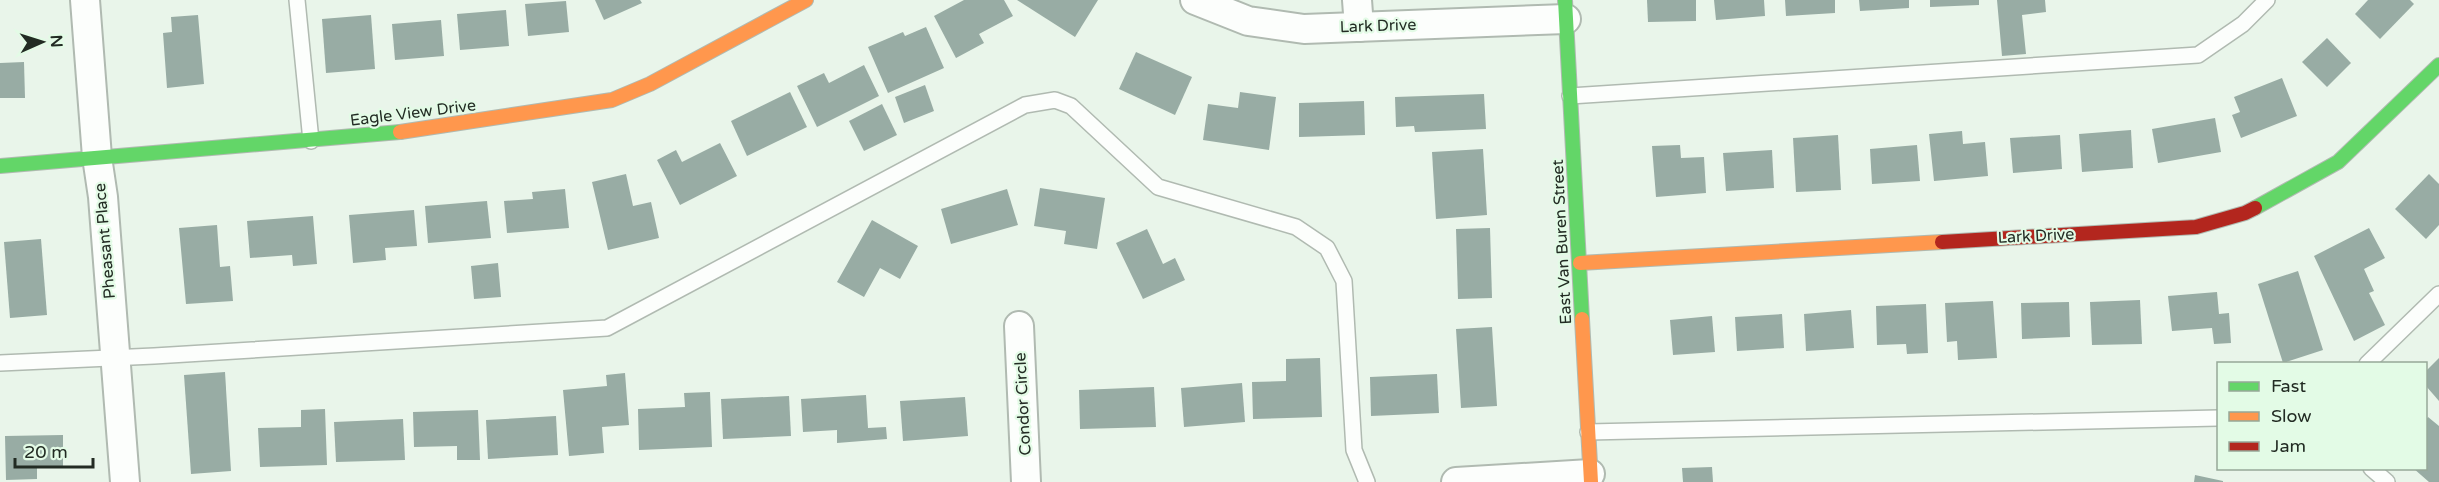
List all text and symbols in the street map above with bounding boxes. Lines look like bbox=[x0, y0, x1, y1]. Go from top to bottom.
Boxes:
north arrow bbox=[12, 12, 72, 72]
street label: Lark Drive bbox=[1339, 15, 1417, 37]
text: N bbox=[46, 34, 66, 48]
street label: Eagle View Drive bbox=[349, 95, 477, 131]
street label: East Van Buren Street bbox=[1548, 159, 1576, 325]
street label: Pheasant Place bbox=[90, 182, 120, 300]
street label: Lark Drive bbox=[1997, 224, 2075, 248]
street label: Condor Circle bbox=[1010, 352, 1036, 456]
legend bbox=[2217, 362, 2427, 470]
text: Fast bbox=[2271, 375, 2306, 397]
text: Slow bbox=[2271, 405, 2312, 427]
scale bar bbox=[15, 431, 93, 469]
text: Jam bbox=[2271, 435, 2306, 457]
text: 20 m bbox=[24, 441, 68, 463]

